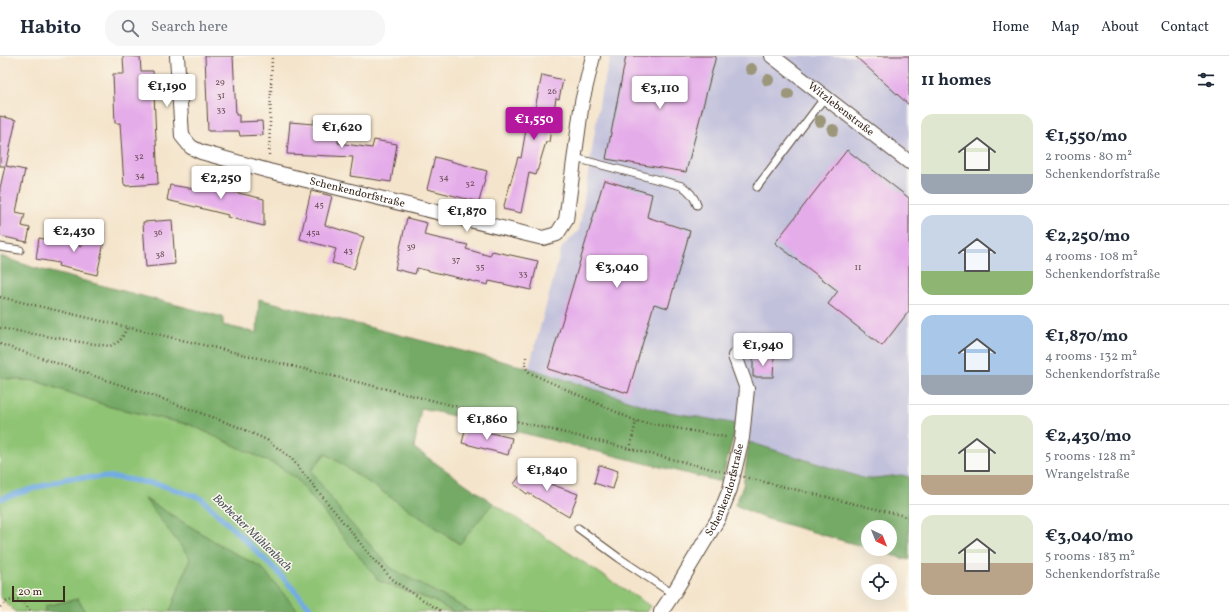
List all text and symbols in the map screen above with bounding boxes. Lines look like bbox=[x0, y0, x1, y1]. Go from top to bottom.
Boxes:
search box bbox=[105, 10, 385, 46]
text: Habito bbox=[20, 15, 81, 41]
icon: search bbox=[119, 17, 141, 39]
text: Search here bbox=[151, 17, 228, 38]
text: Home bbox=[992, 18, 1029, 37]
text: Map bbox=[1051, 18, 1079, 37]
text: About bbox=[1101, 18, 1139, 37]
text: Contact bbox=[1161, 18, 1209, 37]
text: 11 homes bbox=[921, 69, 991, 92]
icon: filters bbox=[1195, 69, 1217, 91]
pin: €1,190 bbox=[134, 74, 200, 108]
house number: 29 bbox=[215, 76, 225, 89]
pin: €3,110 bbox=[627, 76, 693, 110]
text: €1,190 bbox=[147, 78, 187, 96]
street label: Witzlebenstraße bbox=[804, 79, 877, 140]
text: €3,110 bbox=[641, 80, 679, 98]
house number: 26 bbox=[547, 85, 557, 98]
house number: 31 bbox=[217, 89, 225, 102]
house number: 33 bbox=[216, 103, 226, 116]
pin: €1,550 bbox=[501, 107, 567, 141]
text: €1,550 bbox=[515, 111, 553, 129]
pin: €1,620 bbox=[309, 115, 375, 149]
text: €1,620 bbox=[322, 119, 362, 137]
text: €1,550/mo bbox=[1045, 125, 1127, 148]
icon: home bbox=[953, 130, 1001, 178]
text: 2 rooms · 80 m² bbox=[1045, 148, 1132, 166]
house number: 32 bbox=[134, 150, 144, 163]
pin: €2,250 bbox=[188, 166, 254, 200]
text: Schenkendorfstraße bbox=[1045, 166, 1160, 184]
house number: 34 bbox=[135, 169, 145, 182]
text: €2,250 bbox=[201, 170, 242, 188]
house number: 34 bbox=[439, 171, 449, 184]
street label: Schenkendorfstraße bbox=[308, 174, 406, 211]
house number: 32 bbox=[465, 177, 475, 190]
house number: 45 bbox=[314, 198, 324, 211]
pin: €1,870 bbox=[434, 199, 500, 233]
text: €1,870 bbox=[447, 203, 487, 221]
pin: €2,430 bbox=[41, 219, 107, 253]
text: €2,430 bbox=[53, 223, 95, 241]
text: €2,250/mo bbox=[1045, 225, 1130, 248]
house number: 36 bbox=[153, 226, 163, 239]
house number: 45a bbox=[306, 226, 320, 239]
icon: home bbox=[953, 231, 1001, 279]
house number: 39 bbox=[406, 240, 416, 253]
house number: 43 bbox=[343, 244, 353, 257]
house number: 38 bbox=[155, 248, 165, 261]
text: 4 rooms · 108 m² bbox=[1045, 248, 1138, 266]
house number: 37 bbox=[452, 253, 460, 266]
pin: €3,040 bbox=[584, 255, 650, 289]
text: €3,040 bbox=[595, 259, 639, 277]
house number: 35 bbox=[476, 260, 484, 273]
house number: 11 bbox=[855, 261, 861, 274]
text: Schenkendorfstraße bbox=[1045, 266, 1160, 284]
house number: 33 bbox=[518, 267, 528, 280]
text: €1,870/mo bbox=[1045, 325, 1128, 348]
icon: home bbox=[953, 331, 1001, 379]
pin: €1,940 bbox=[730, 333, 796, 367]
text: €1,940 bbox=[742, 337, 784, 355]
text: 4 rooms · 132 m² bbox=[1045, 348, 1137, 366]
text: Schenkendorfstraße bbox=[1045, 366, 1160, 384]
pin: €1,860 bbox=[454, 407, 520, 441]
text: €1,860 bbox=[467, 411, 507, 429]
text: €2,430/mo bbox=[1045, 425, 1131, 448]
icon: home bbox=[953, 431, 1001, 479]
street label: Schenkendorfstraße bbox=[702, 442, 748, 539]
text: 5 rooms · 128 m² bbox=[1045, 448, 1136, 466]
pin: €1,840 bbox=[514, 458, 580, 492]
text: €1,840 bbox=[527, 462, 567, 480]
text: Wrangelstraße bbox=[1045, 466, 1130, 484]
water label: Borbecker Mühlenbach bbox=[209, 491, 295, 575]
north arrow bbox=[861, 520, 897, 556]
map controls bbox=[861, 520, 897, 600]
text: €3,040/mo bbox=[1045, 525, 1133, 548]
icon: home bbox=[953, 531, 1001, 579]
text: 5 rooms · 183 m² bbox=[1045, 548, 1135, 566]
button: locate bbox=[861, 564, 897, 600]
text: Schenkendorfstraße bbox=[1045, 566, 1160, 584]
scale bar bbox=[12, 584, 65, 603]
text: 20 m bbox=[18, 585, 42, 600]

